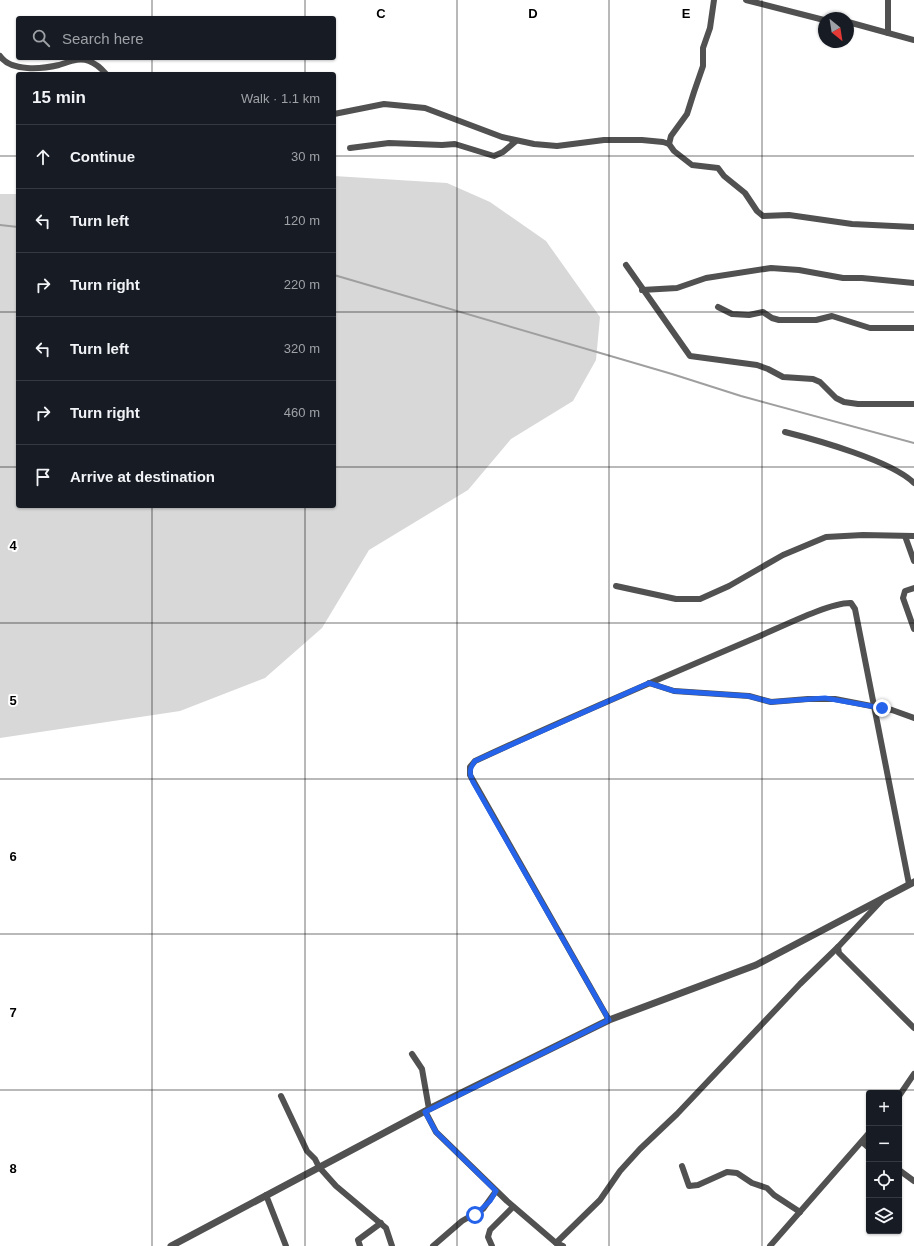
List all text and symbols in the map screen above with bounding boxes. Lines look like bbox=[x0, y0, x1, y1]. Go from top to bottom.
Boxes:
text: C bbox=[376, 6, 386, 21]
text: D bbox=[528, 6, 538, 21]
text: E bbox=[682, 6, 691, 21]
north arrow bbox=[818, 12, 854, 48]
search box bbox=[16, 16, 336, 60]
icon: search bbox=[30, 27, 52, 49]
text: Search here bbox=[62, 30, 144, 47]
text: 15 min bbox=[32, 88, 86, 107]
text: Walk · 1.1 km bbox=[241, 91, 320, 106]
icon: ahead bbox=[32, 146, 54, 168]
text: Continue bbox=[70, 148, 135, 165]
text: 30 m bbox=[291, 149, 320, 164]
icon: left bbox=[32, 210, 54, 232]
text: Turn left bbox=[70, 212, 129, 229]
text: 120 m bbox=[284, 213, 320, 228]
icon: right bbox=[32, 274, 54, 296]
text: Turn right bbox=[70, 276, 140, 293]
text: 220 m bbox=[284, 277, 320, 292]
icon: left bbox=[32, 338, 54, 360]
text: Turn left bbox=[70, 340, 129, 357]
text: 320 m bbox=[284, 341, 320, 356]
icon: right bbox=[32, 402, 54, 424]
text: Turn right bbox=[70, 404, 140, 421]
text: 460 m bbox=[284, 405, 320, 420]
icon: arrive bbox=[32, 466, 54, 488]
text: Arrive at destination bbox=[70, 468, 215, 485]
text: 4 bbox=[9, 538, 17, 553]
text: 5 bbox=[9, 693, 17, 708]
route end bbox=[873, 699, 891, 717]
text: 6 bbox=[9, 849, 17, 864]
text: 7 bbox=[9, 1005, 17, 1020]
map controls bbox=[866, 1090, 902, 1234]
button: + bbox=[866, 1090, 902, 1126]
button: − bbox=[866, 1126, 902, 1162]
text: 8 bbox=[9, 1161, 17, 1176]
button: locate bbox=[866, 1162, 902, 1198]
button: layers bbox=[866, 1198, 902, 1234]
route start bbox=[466, 1206, 484, 1224]

